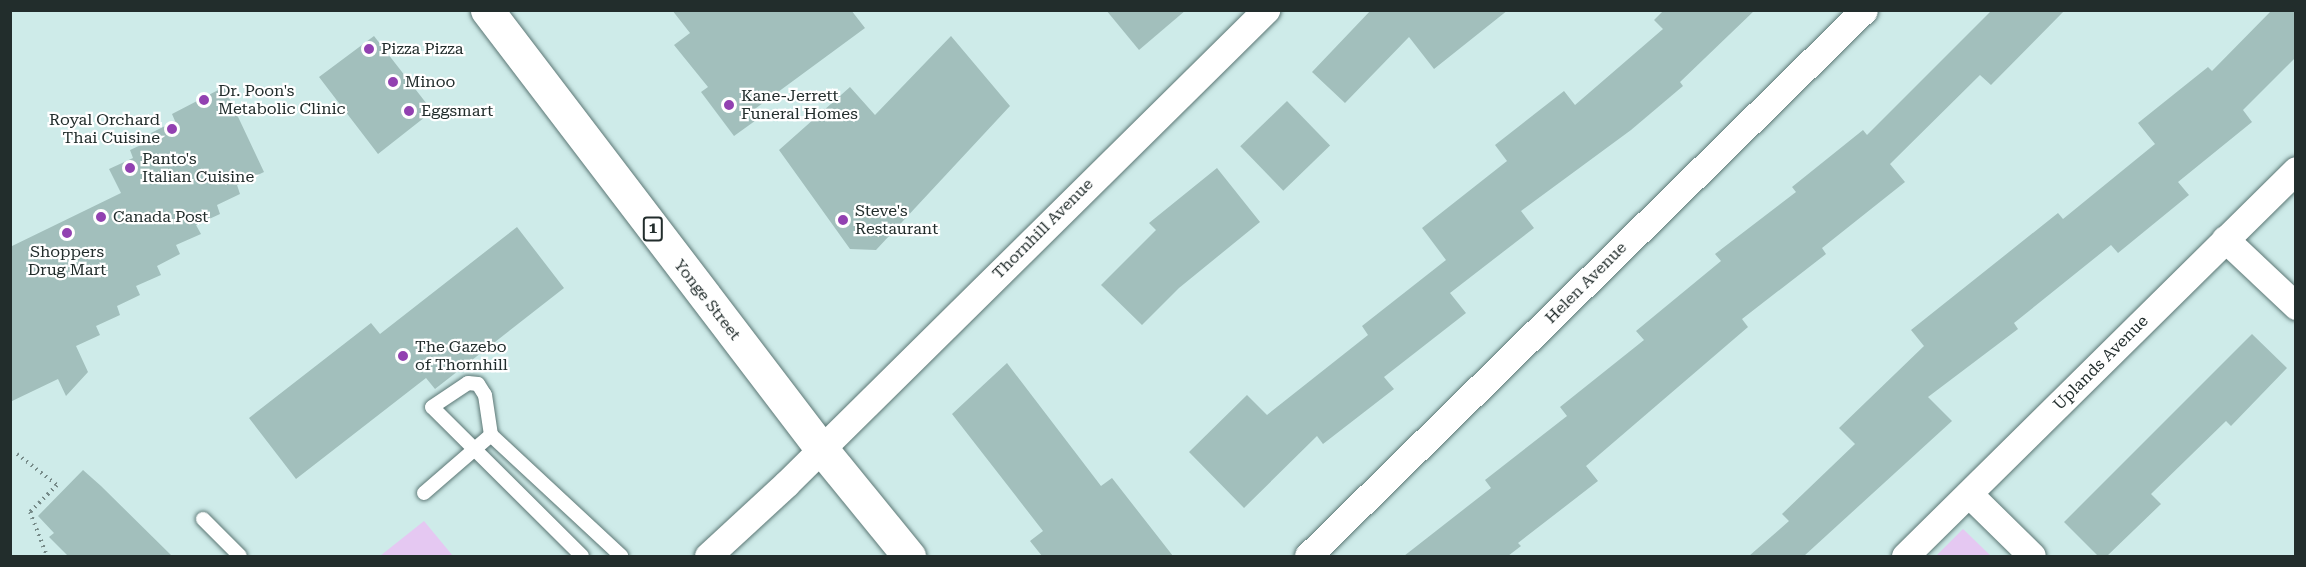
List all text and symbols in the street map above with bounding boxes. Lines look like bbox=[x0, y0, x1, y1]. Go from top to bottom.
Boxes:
place label: Pizza Pizza bbox=[381, 39, 464, 59]
marker: Pizza Pizza bbox=[362, 42, 376, 56]
place label: Minoo bbox=[405, 72, 455, 92]
marker: Minoo bbox=[386, 75, 400, 89]
place label: Dr. Poon's Metabolic Clinic bbox=[218, 81, 346, 119]
place label: Kane-Jerrett Funeral Homes bbox=[741, 86, 858, 124]
marker: Dr. Poon's Metabolic Clinic bbox=[195, 91, 213, 109]
marker: Kane-Jerrett Funeral Homes bbox=[722, 98, 736, 112]
place label: Eggsmart bbox=[421, 101, 493, 121]
marker: Eggsmart bbox=[402, 104, 416, 118]
place label: Royal Orchard Thai Cuisine bbox=[49, 110, 160, 148]
marker: Royal Orchard Thai Cuisine bbox=[165, 122, 179, 136]
place label: Panto's Italian Cuisine bbox=[142, 149, 254, 187]
marker: Panto's Italian Cuisine bbox=[123, 161, 137, 175]
street label: Thornhill Avenue bbox=[989, 175, 1097, 283]
place label: Steve's Restaurant bbox=[855, 201, 938, 239]
place label: Canada Post bbox=[113, 207, 208, 227]
marker: Canada Post bbox=[94, 210, 108, 224]
marker: Steve's Restaurant bbox=[836, 213, 850, 227]
road number: 1 bbox=[642, 217, 664, 241]
marker: Shoppers Drug Mart bbox=[60, 226, 74, 240]
street label: Helen Avenue bbox=[1541, 238, 1631, 328]
place label: Shoppers Drug Mart bbox=[28, 242, 106, 280]
street label: Yonge Street bbox=[669, 256, 745, 344]
street label: Uplands Avenue bbox=[2050, 312, 2152, 414]
place label: The Gazebo of Thornhill bbox=[415, 337, 508, 375]
marker: The Gazebo of Thornhill bbox=[396, 349, 410, 363]

